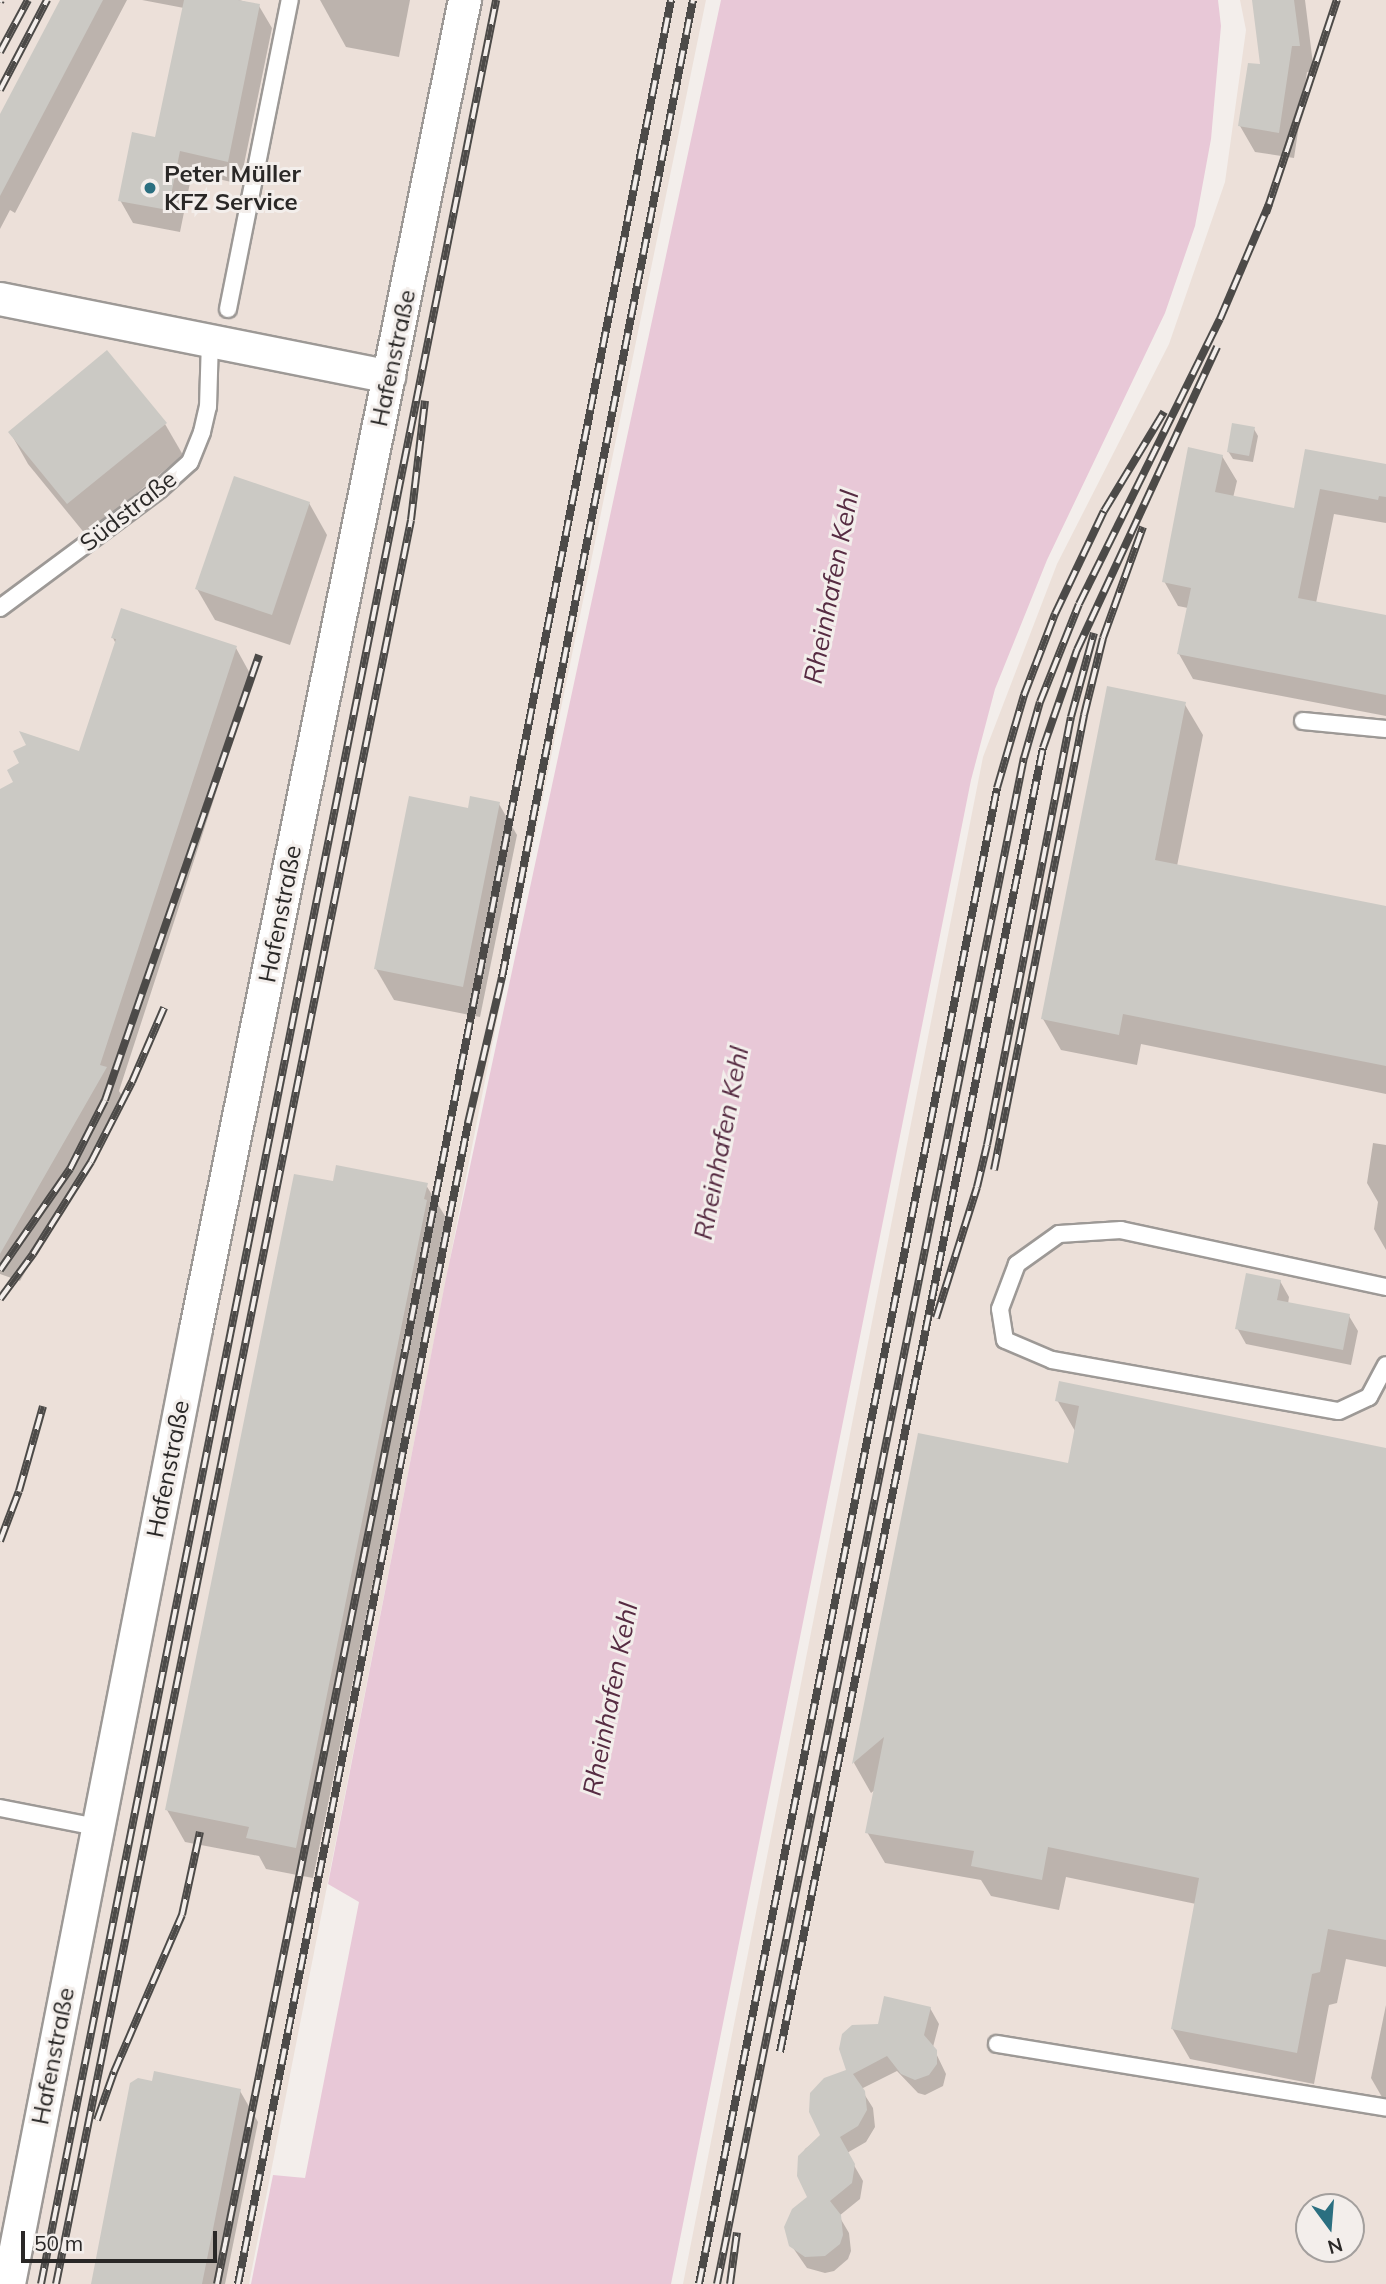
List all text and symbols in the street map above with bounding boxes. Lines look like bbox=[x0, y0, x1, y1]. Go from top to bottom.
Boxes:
place label: Peter Müller KFZ Service bbox=[164, 160, 301, 216]
marker: Peter Müller KFZ Service bbox=[142, 180, 158, 196]
street label: Hafenstraße bbox=[364, 287, 422, 429]
street label: Südstraße bbox=[74, 464, 182, 558]
water label: Rheinhafen Kehl bbox=[797, 488, 865, 686]
street label: Hafenstraße bbox=[253, 843, 307, 985]
water label: Rheinhafen Kehl bbox=[687, 1044, 755, 1242]
street label: Hafenstraße bbox=[141, 1398, 195, 1540]
water label: Rheinhafen Kehl bbox=[576, 1600, 644, 1798]
street label: Hafenstraße bbox=[26, 1985, 80, 2127]
north arrow bbox=[1295, 2193, 1365, 2263]
scale bar bbox=[24, 2218, 220, 2262]
text: 50 m bbox=[34, 2230, 83, 2256]
text: N bbox=[1325, 2233, 1345, 2260]

